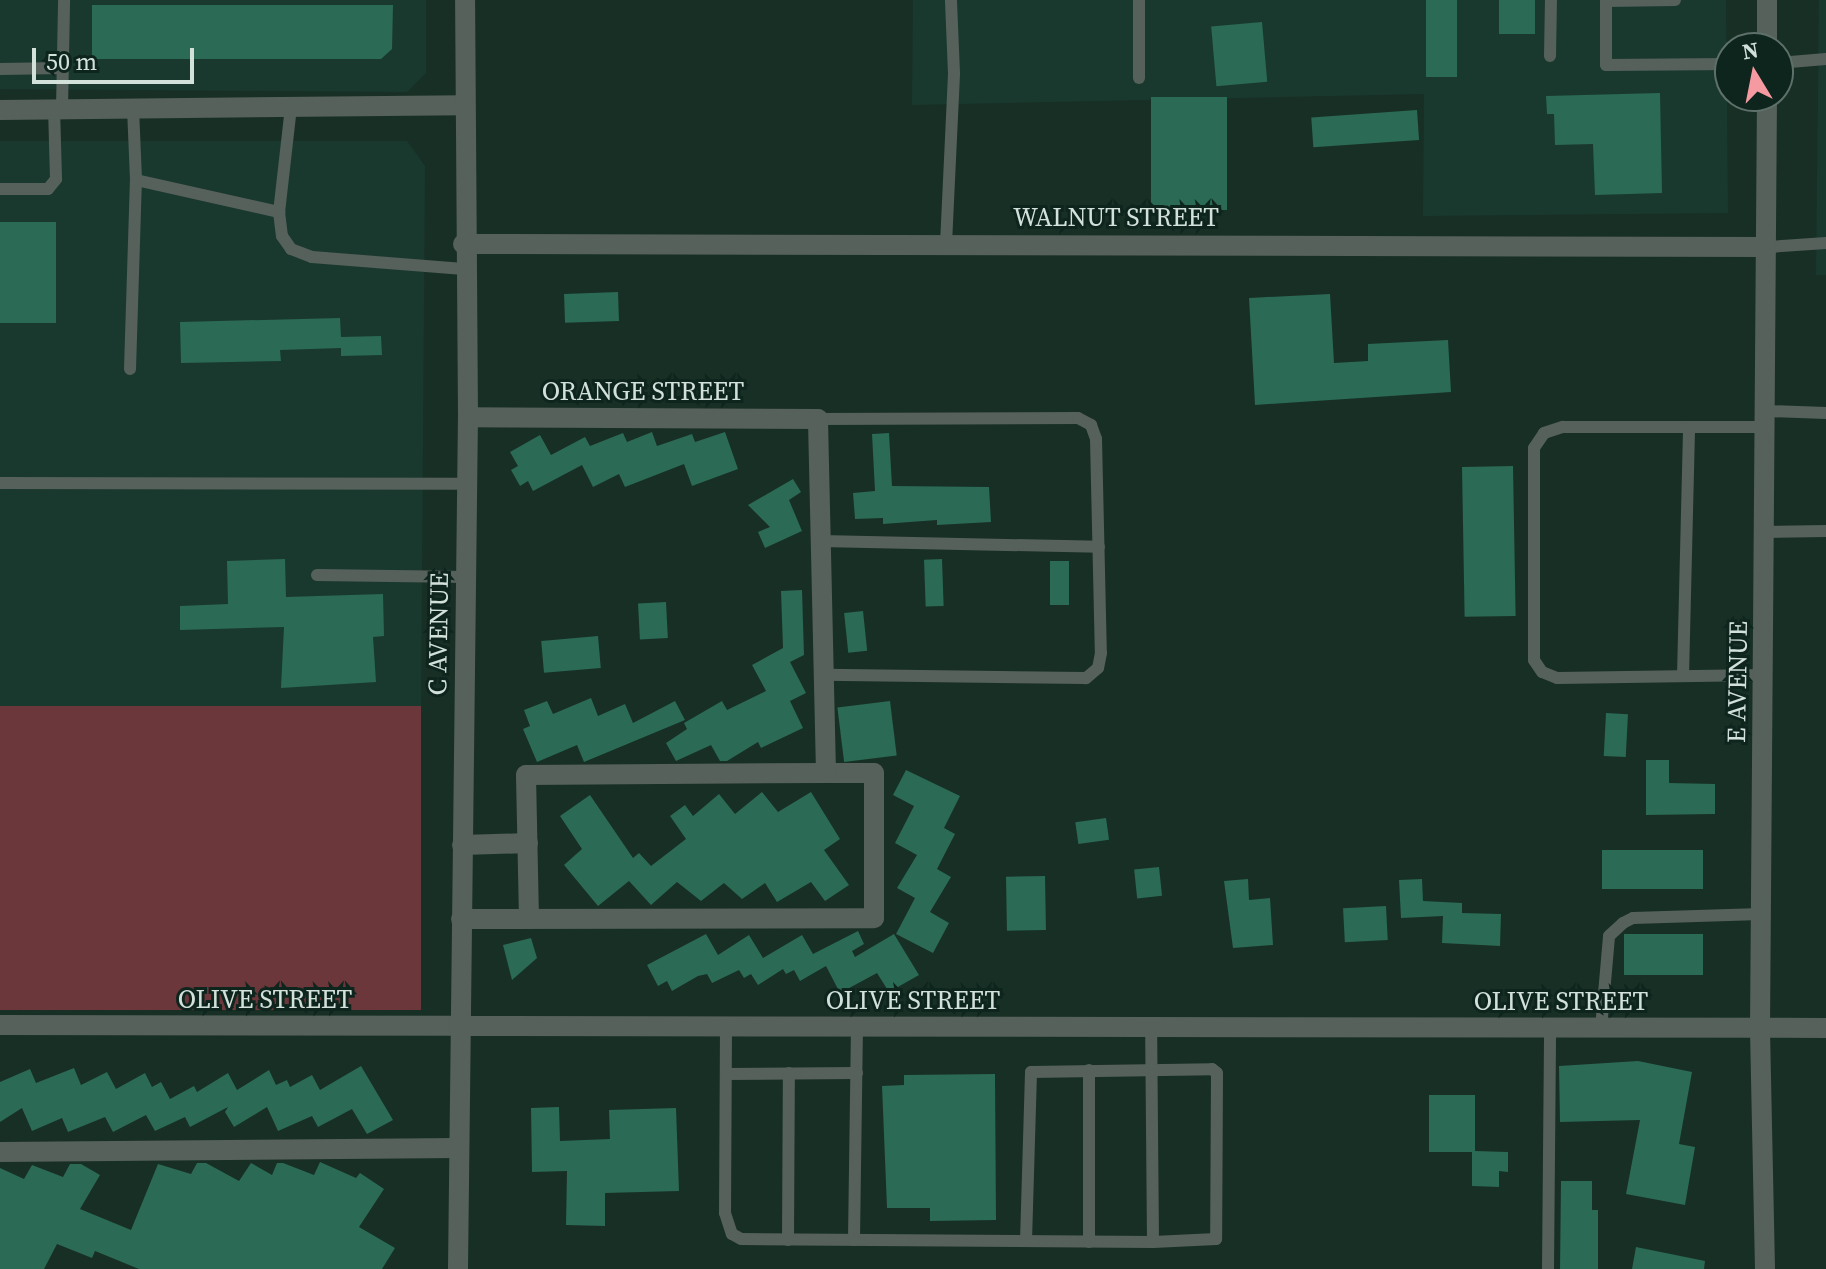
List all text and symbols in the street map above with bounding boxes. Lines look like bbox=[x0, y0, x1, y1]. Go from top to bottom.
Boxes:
scale bar bbox=[36, 32, 198, 82]
north arrow bbox=[1714, 32, 1794, 112]
text: N bbox=[1740, 34, 1761, 66]
text: 50 m bbox=[46, 45, 97, 78]
street label: WALNUT STREET bbox=[1013, 202, 1219, 234]
street label: ORANGE STREET bbox=[542, 376, 744, 408]
street label: C AVENUE bbox=[422, 572, 456, 696]
street label: E AVENUE bbox=[1721, 621, 1755, 743]
street label: OLIVE STREET bbox=[178, 984, 352, 1016]
street label: OLIVE STREET bbox=[826, 985, 1000, 1017]
street label: OLIVE STREET bbox=[1474, 986, 1648, 1018]

